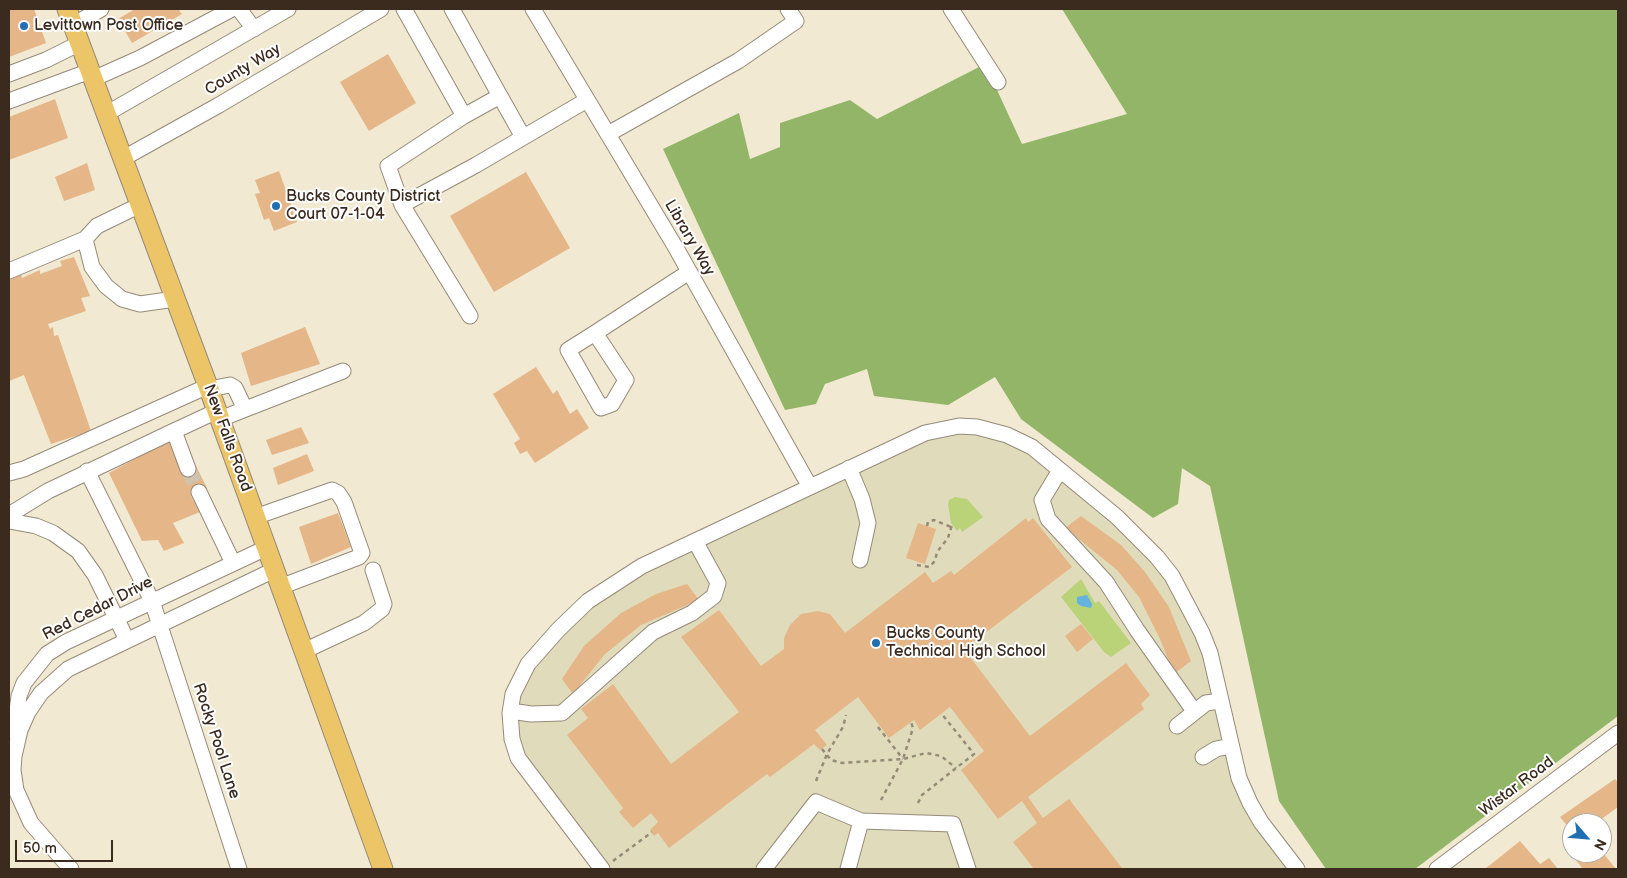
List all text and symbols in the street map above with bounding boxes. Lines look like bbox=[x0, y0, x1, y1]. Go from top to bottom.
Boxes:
place label: Levittown Post Office bbox=[34, 16, 183, 36]
marker: Levittown Post Office bbox=[18, 20, 30, 32]
street label: County Way bbox=[202, 40, 284, 100]
place label: Bucks County District Court 07-1-04 bbox=[286, 187, 440, 225]
street label: Library Way bbox=[660, 197, 718, 279]
marker: Bucks County District Court 07-1-04 bbox=[270, 200, 282, 212]
street label: New Falls Road bbox=[199, 382, 255, 494]
street label: Red Cedar Drive bbox=[40, 573, 156, 645]
place label: Bucks County Technical High School bbox=[886, 624, 1046, 662]
marker: Bucks County Technical High School bbox=[870, 637, 882, 649]
street label: Rocky Pool Lane bbox=[188, 681, 244, 801]
street label: Wistar Road bbox=[1476, 753, 1558, 821]
north arrow bbox=[1562, 813, 1612, 863]
scale bar bbox=[18, 830, 115, 862]
text: N bbox=[1590, 836, 1610, 853]
text: 50 m bbox=[23, 839, 57, 858]

